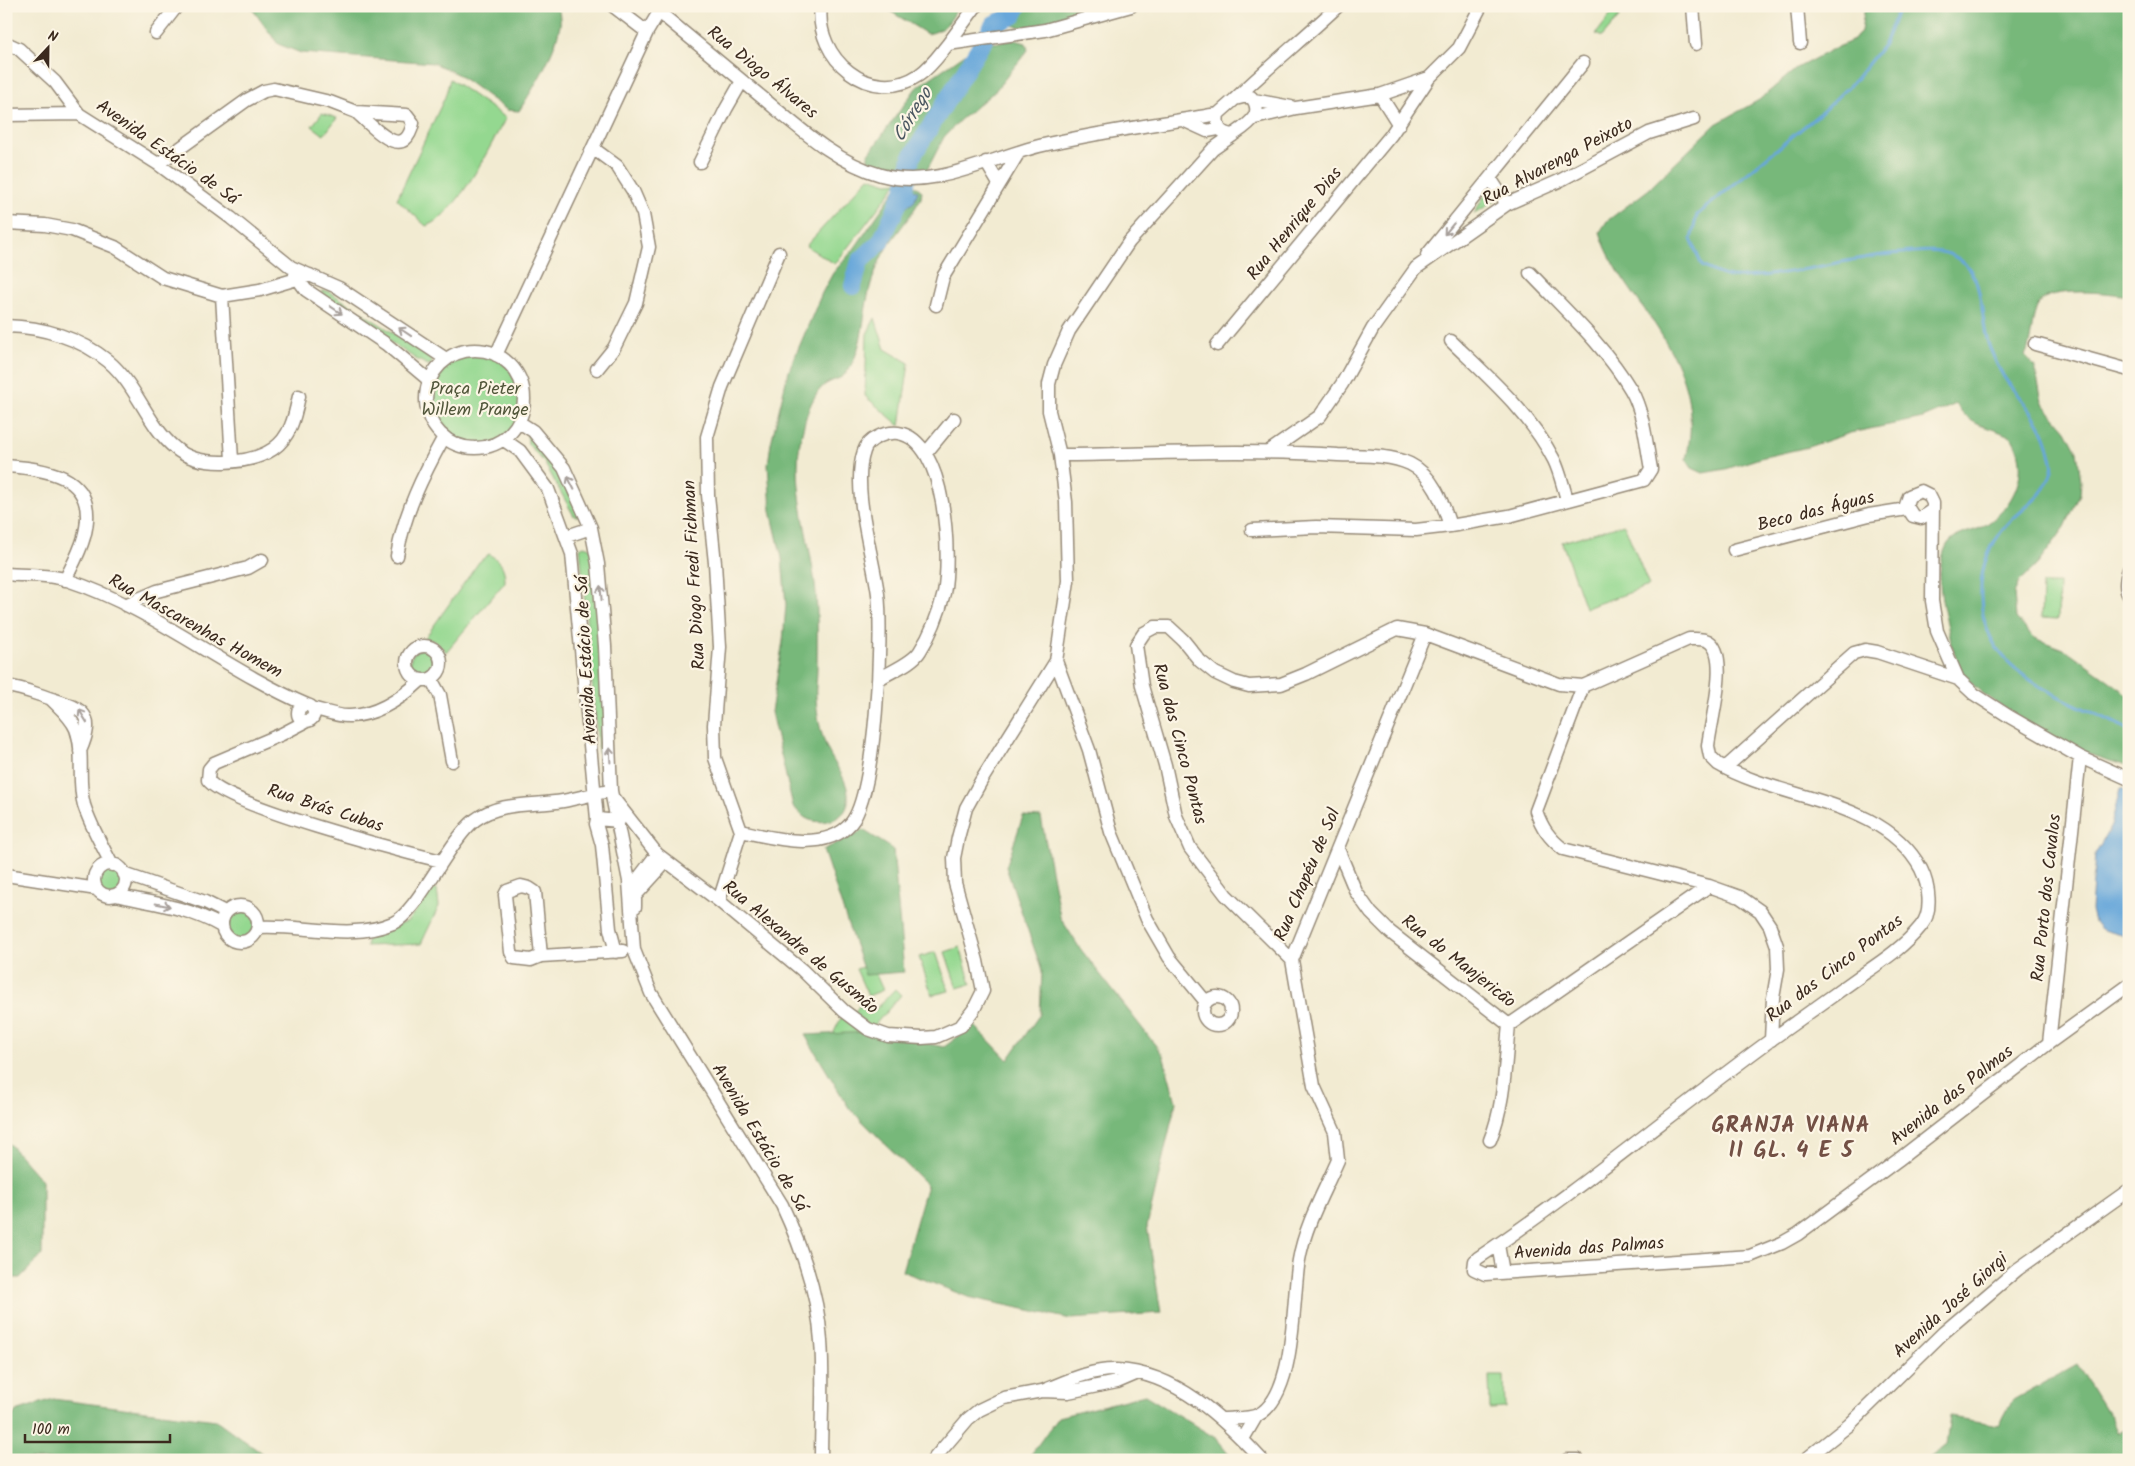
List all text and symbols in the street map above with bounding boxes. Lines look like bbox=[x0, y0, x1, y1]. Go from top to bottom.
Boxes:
street label: Rua Diogo Álvares bbox=[700, 19, 824, 127]
north arrow bbox=[22, 22, 72, 72]
text: N bbox=[44, 25, 61, 49]
water label: Córrego bbox=[885, 81, 942, 148]
street label: Avenida Estácio de Sá bbox=[90, 93, 246, 214]
street label: Rua Alvarenga Peixoto bbox=[1477, 110, 1639, 214]
street label: Rua Henrique Dias bbox=[1240, 160, 1350, 287]
one-way arrow bbox=[1443, 223, 1454, 236]
one-way arrow bbox=[329, 305, 343, 315]
one-way arrow bbox=[399, 327, 413, 337]
park label: Praça Pieter Willem Prange bbox=[421, 375, 529, 425]
one-way arrow bbox=[566, 476, 575, 491]
street label: Rua Diogo Fredi Fichman bbox=[676, 479, 714, 671]
street label: Beco das Águas bbox=[1755, 483, 1878, 541]
street label: Rua Mascarenhas Homem bbox=[103, 567, 287, 687]
street label: Avenida Estácio de Sá bbox=[568, 573, 606, 745]
one-way arrow bbox=[596, 585, 605, 601]
street label: Rua das Cinco Pontas bbox=[1144, 660, 1215, 828]
one-way arrow bbox=[77, 709, 88, 723]
one-way arrow bbox=[605, 748, 614, 764]
street label: Rua Brás Cubas bbox=[263, 777, 387, 842]
street label: Rua Chapéu de Sol bbox=[1267, 803, 1349, 946]
street label: Rua Porto dos Cavalos bbox=[2024, 812, 2070, 983]
street label: Rua Alexandre de Gusmão bbox=[715, 874, 885, 1022]
one-way arrow bbox=[155, 901, 171, 910]
street label: Rua das Cinco Pontas bbox=[1760, 907, 1910, 1030]
street label: Rua do Manjericão bbox=[1394, 908, 1522, 1016]
street label: Avenida das Palmas bbox=[1884, 1038, 2020, 1154]
street label: Avenida Estácio de Sá bbox=[703, 1058, 816, 1219]
district label: GRANJA VIANA II GL. 4 E 5 bbox=[1711, 1109, 1871, 1169]
street label: Avenida das Palmas bbox=[1513, 1229, 1665, 1269]
street label: Avenida José Giorgi bbox=[1887, 1246, 2016, 1366]
scale bar bbox=[25, 1411, 170, 1443]
text: 100 m bbox=[32, 1418, 70, 1442]

